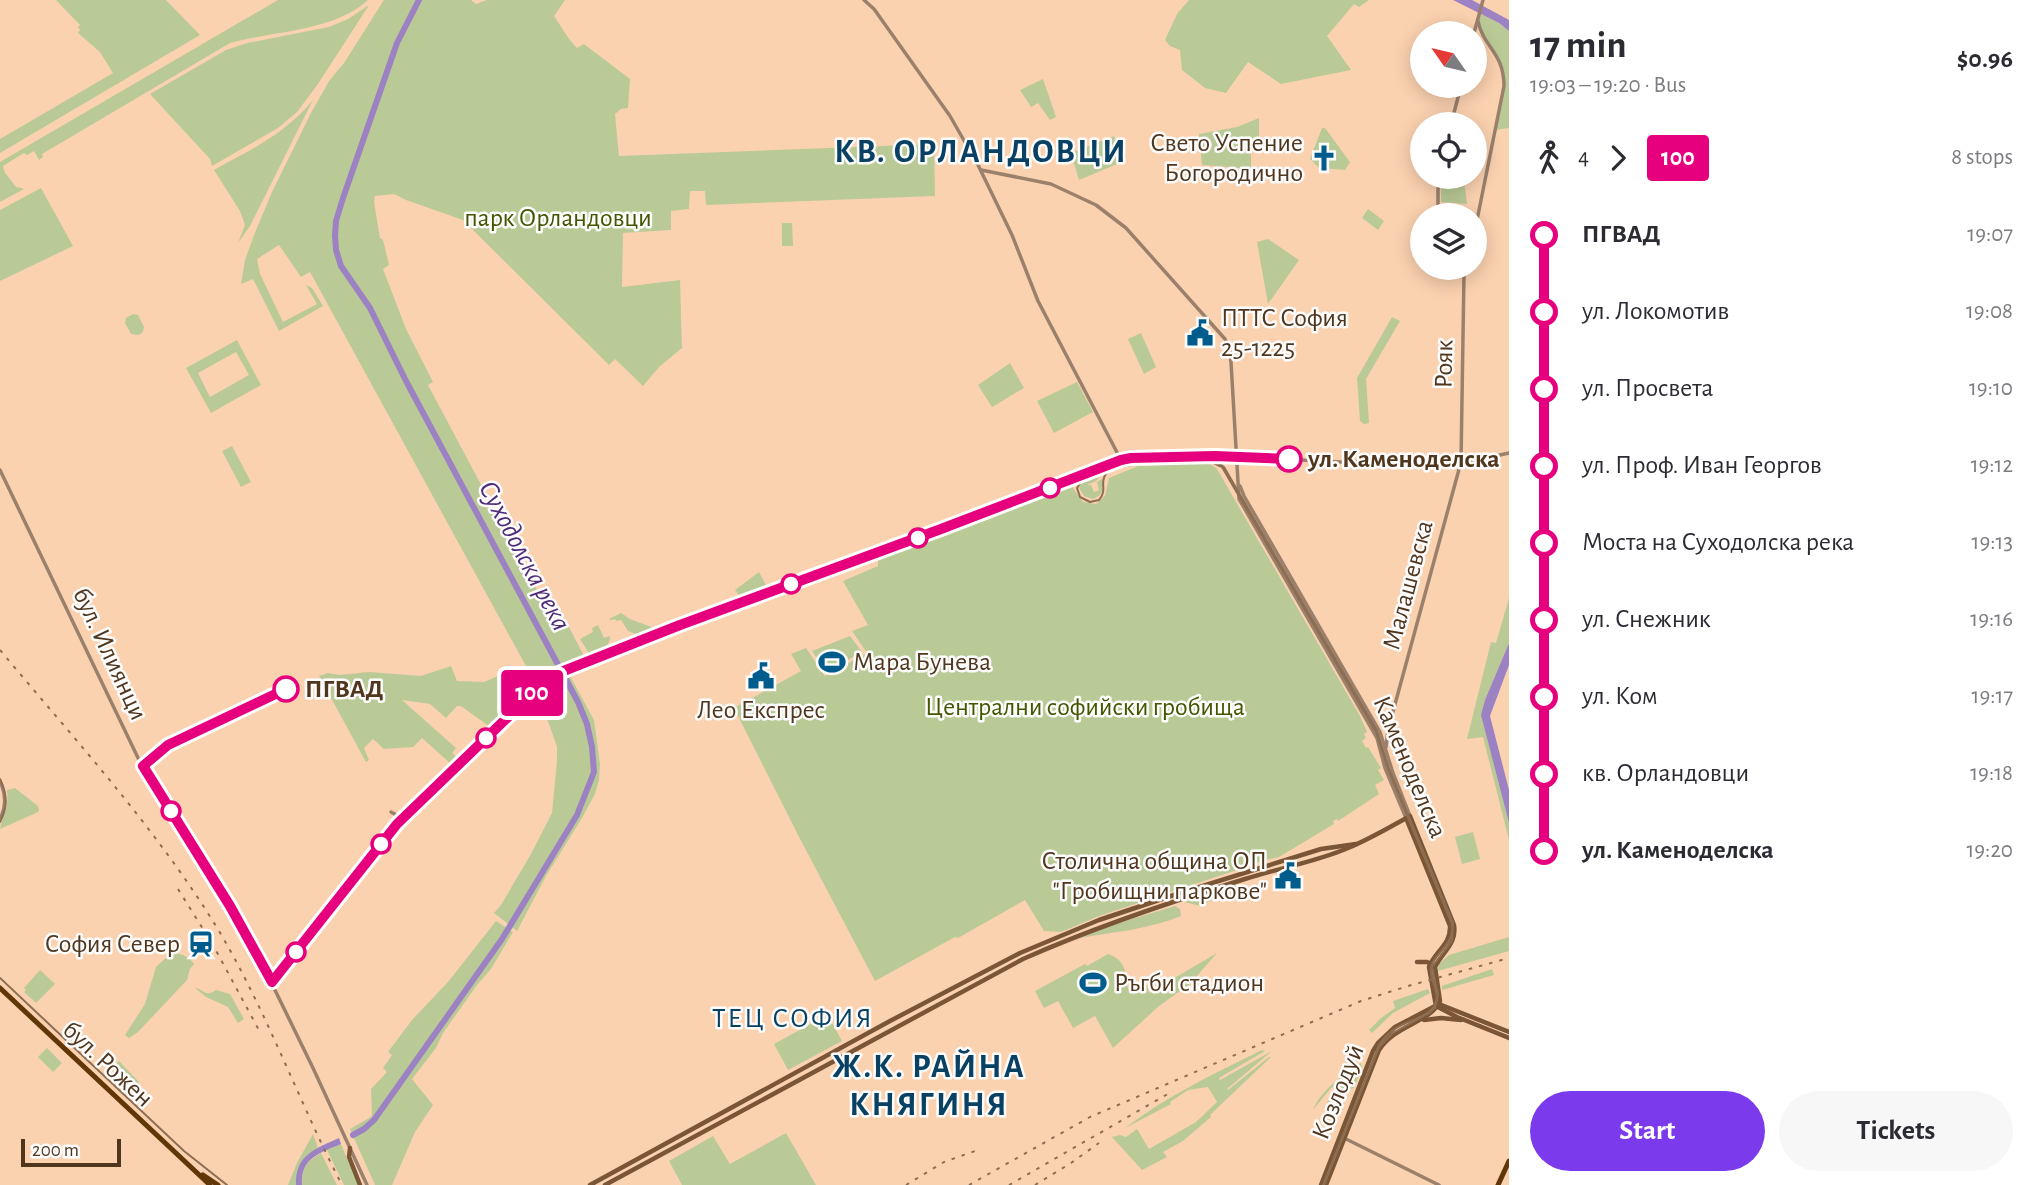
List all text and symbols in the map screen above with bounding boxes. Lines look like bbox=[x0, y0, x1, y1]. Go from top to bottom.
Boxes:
north arrow bbox=[1410, 21, 1488, 98]
map controls bbox=[1410, 21, 1487, 280]
text: 17 min bbox=[1530, 27, 1627, 65]
text: $0.96 bbox=[1957, 46, 2013, 72]
text: 19:03 – 19:20 · Bus bbox=[1530, 74, 1686, 97]
button: locate bbox=[1410, 112, 1487, 189]
place label: Свето Успение Богородично bbox=[1150, 130, 1303, 186]
district label: КВ. ОРЛАНДОВЦИ bbox=[834, 136, 1128, 169]
icon: walk bbox=[1530, 139, 1568, 177]
icon: forward bbox=[1599, 139, 1637, 177]
church icon: Свето Успение Богородично bbox=[1309, 143, 1339, 173]
text: 4 bbox=[1578, 146, 1589, 169]
text: 100 bbox=[1661, 146, 1695, 170]
text: 8 stops bbox=[1951, 146, 2013, 169]
button: layers bbox=[1410, 203, 1487, 280]
park label: парк Орландовци bbox=[464, 205, 652, 231]
text: ПГВАД bbox=[1582, 221, 1660, 247]
text: 19:07 bbox=[1967, 223, 2013, 246]
text: ул. Локомотив bbox=[1582, 298, 1729, 324]
text: 19:08 bbox=[1966, 300, 2013, 323]
place label: ПТТС София 25-1225 bbox=[1221, 305, 1348, 361]
public building icon: ПТТС София 25-1225 bbox=[1185, 318, 1215, 348]
street label: Рояк bbox=[1431, 339, 1457, 388]
text: ул. Просвета bbox=[1582, 375, 1713, 401]
text: 19:10 bbox=[1969, 377, 2013, 400]
marker: ул. Каменоделска bbox=[1276, 446, 1302, 472]
place label: ул. Каменоделска bbox=[1307, 446, 1500, 472]
text: ул. Проф. Иван Георгов bbox=[1582, 452, 1822, 478]
text: 19:12 bbox=[1971, 454, 2013, 477]
water label: Суходолска река bbox=[473, 476, 575, 636]
unlabelled marker bbox=[1040, 478, 1060, 498]
street label: Малашевска bbox=[1378, 517, 1438, 652]
unlabelled marker bbox=[908, 528, 928, 548]
text: Моста на Суходолска река bbox=[1582, 529, 1854, 555]
text: 19:13 bbox=[1972, 531, 2013, 554]
unlabelled marker bbox=[781, 574, 801, 594]
street label: бул. Илиянци bbox=[68, 584, 152, 724]
text: ул. Снежник bbox=[1582, 606, 1711, 632]
text: 19:16 bbox=[1970, 608, 2013, 631]
sports icon: Мара Бунева bbox=[817, 647, 847, 677]
place label: Мара Бунева bbox=[853, 649, 991, 675]
public building icon: Лео Експрес bbox=[746, 661, 776, 691]
line badge: 100 bbox=[492, 670, 572, 716]
marker: ПГВАД bbox=[273, 676, 299, 702]
place label: ПГВАД bbox=[305, 676, 384, 702]
text: 100 bbox=[515, 681, 549, 705]
text: ул. Ком bbox=[1582, 683, 1658, 709]
text: 19:17 bbox=[1972, 685, 2013, 708]
street label: Каменоделска bbox=[1368, 692, 1452, 842]
park label: Централни софийски гробища bbox=[925, 694, 1245, 720]
place label: Лео Експрес bbox=[697, 697, 825, 723]
unlabelled marker bbox=[476, 728, 496, 748]
text: кв. Орландовци bbox=[1582, 760, 1749, 786]
text: 19:18 bbox=[1970, 762, 2013, 785]
unlabelled marker bbox=[161, 801, 181, 821]
unlabelled marker bbox=[371, 834, 391, 854]
text: ул. Каменоделска bbox=[1582, 837, 1774, 863]
text: 19:20 bbox=[1966, 839, 2013, 862]
place label: Столична община ОП "Гробищни паркове" bbox=[1041, 848, 1267, 904]
public building icon: Столична община ОП "Гробищни паркове" bbox=[1273, 861, 1303, 891]
station icon: София Север bbox=[186, 929, 216, 959]
place label: София Север bbox=[45, 931, 180, 957]
unlabelled marker bbox=[286, 942, 306, 962]
sports icon: Ръгби стадион bbox=[1078, 968, 1108, 998]
place label: Ръгби стадион bbox=[1114, 970, 1264, 996]
district label: ТЕЦ СОФИЯ bbox=[712, 1005, 874, 1033]
street label: бул. Рожен bbox=[58, 1016, 158, 1112]
street label: Козлодуй bbox=[1307, 1041, 1369, 1143]
district label: Ж.К. РАЙНА КНЯГИНЯ bbox=[832, 1049, 1026, 1122]
button: Start bbox=[1530, 1091, 1765, 1171]
button: Tickets bbox=[1779, 1091, 2013, 1171]
scale bar bbox=[21, 1136, 121, 1168]
text: 200 m bbox=[32, 1141, 79, 1160]

